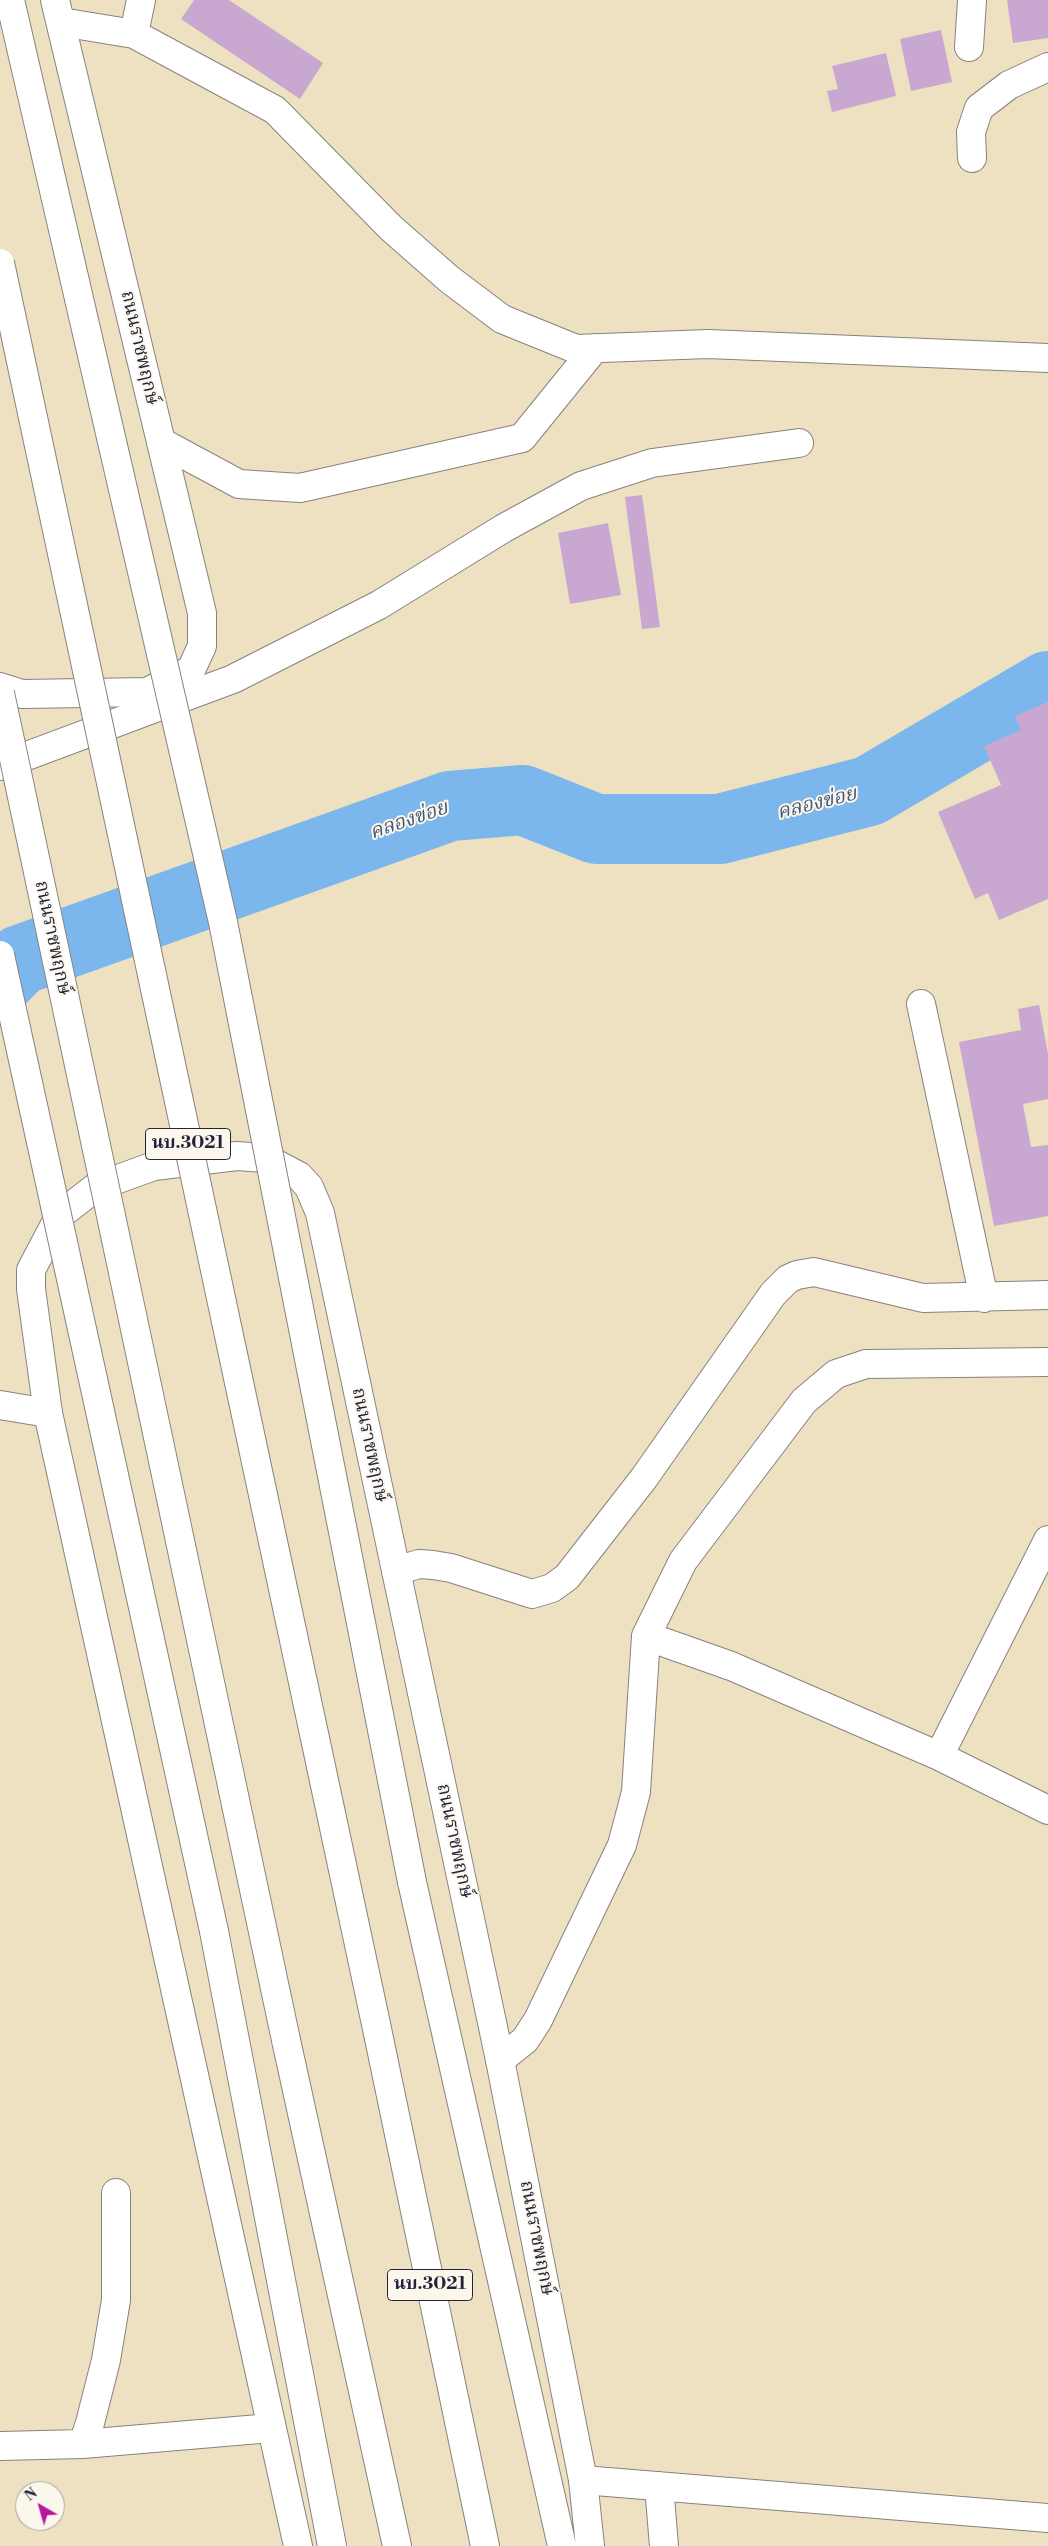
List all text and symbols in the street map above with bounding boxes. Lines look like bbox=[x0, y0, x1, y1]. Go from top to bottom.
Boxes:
street label: ถนนราชพฤกษ์ bbox=[115, 289, 163, 407]
water label: คลองข่อย bbox=[775, 783, 859, 825]
water label: คลองข่อย bbox=[367, 796, 451, 846]
street label: ถนนราชพฤกษ์ bbox=[29, 879, 75, 997]
road number: นบ.3021 bbox=[146, 1128, 230, 1160]
street label: ถนนราชพฤกษ์ bbox=[346, 1386, 392, 1504]
street label: ถนนราชพฤกษ์ bbox=[431, 1782, 477, 1900]
street label: ถนนราชพฤกษ์ bbox=[514, 2179, 558, 2297]
road number: นบ.3021 bbox=[388, 2270, 472, 2300]
north arrow bbox=[15, 2481, 65, 2531]
text: N bbox=[21, 2484, 41, 2505]

